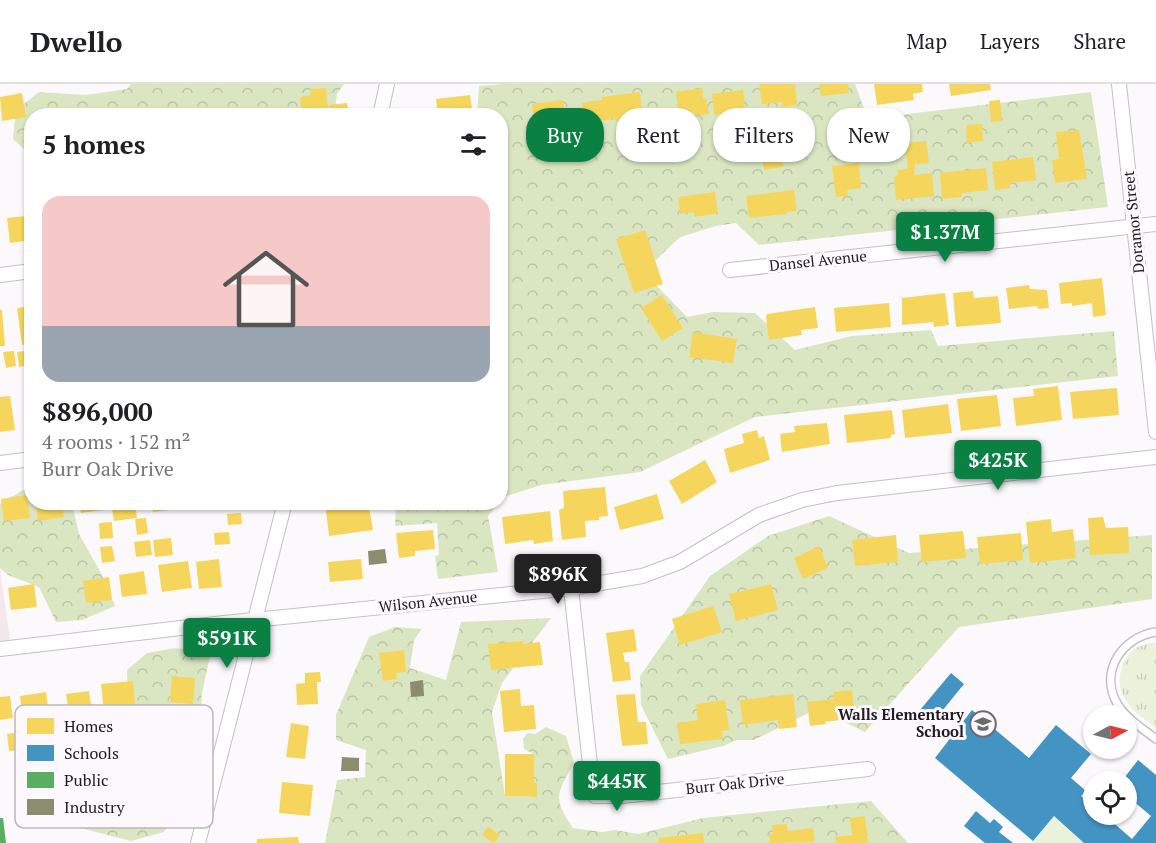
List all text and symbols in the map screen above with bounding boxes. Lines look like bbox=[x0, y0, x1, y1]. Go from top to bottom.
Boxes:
text: Dwello bbox=[30, 23, 122, 60]
text: Map bbox=[906, 27, 947, 55]
text: Layers bbox=[980, 27, 1040, 55]
text: Share bbox=[1073, 27, 1126, 55]
chip: Buy bbox=[526, 108, 604, 162]
chip: Rent bbox=[616, 108, 701, 162]
chip: Filters bbox=[713, 108, 815, 162]
chip: New bbox=[827, 108, 910, 162]
text: 5 homes bbox=[42, 127, 146, 161]
icon: filters bbox=[457, 128, 490, 161]
street label: Doramor Street bbox=[1118, 169, 1148, 274]
pin: $1.37M bbox=[896, 212, 994, 263]
text: $1.37M bbox=[910, 218, 980, 245]
icon: home bbox=[212, 235, 320, 343]
street label: Dansel Avenue bbox=[768, 245, 868, 275]
text: $896,000 bbox=[42, 394, 153, 428]
text: 4 rooms · 152 m² bbox=[42, 428, 190, 455]
pin: $425K bbox=[956, 440, 1040, 491]
text: $425K bbox=[968, 446, 1028, 473]
text: Burr Oak Drive bbox=[42, 455, 174, 482]
pin: $896K bbox=[516, 554, 600, 605]
text: $896K bbox=[528, 560, 588, 587]
street label: Wilson Avenue bbox=[378, 586, 478, 616]
pin: $591K bbox=[185, 618, 269, 669]
text: $591K bbox=[197, 624, 257, 651]
place label: Walls Elementary School bbox=[838, 704, 965, 741]
legend bbox=[15, 705, 213, 828]
north arrow bbox=[1083, 705, 1137, 759]
map controls bbox=[1083, 705, 1137, 825]
school or university icon: Walls Elementary School bbox=[968, 709, 998, 739]
text: Homes bbox=[64, 715, 113, 737]
text: Schools bbox=[64, 742, 119, 764]
pin: $445K bbox=[575, 761, 659, 812]
text: $445K bbox=[587, 767, 647, 794]
street label: Burr Oak Drive bbox=[685, 768, 785, 798]
text: Public bbox=[64, 769, 109, 791]
button: locate bbox=[1083, 771, 1137, 825]
text: Industry bbox=[64, 796, 125, 818]

